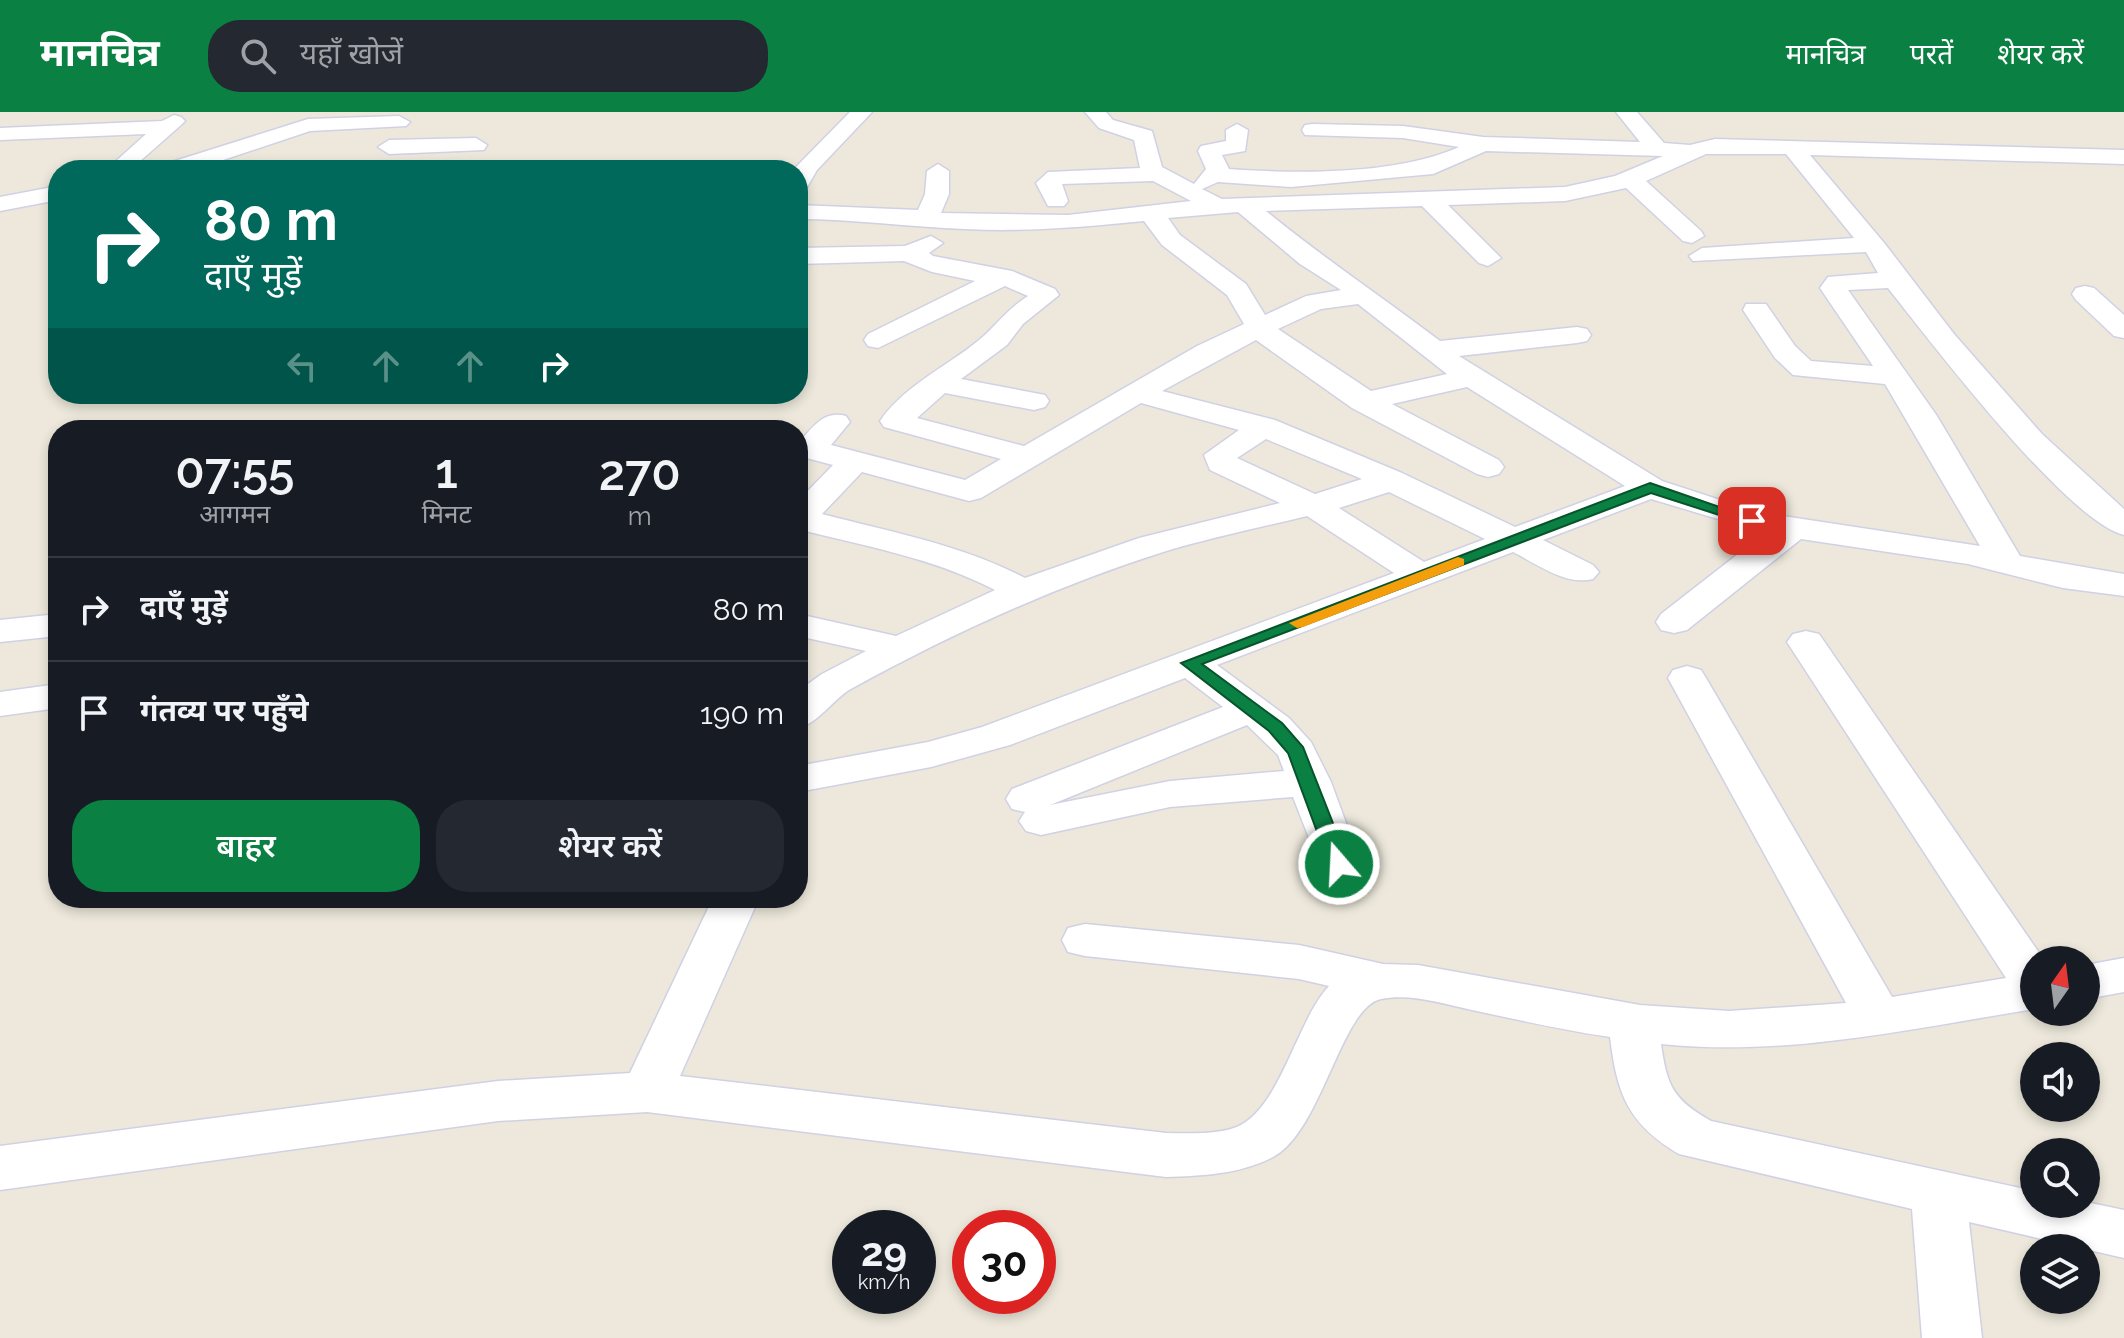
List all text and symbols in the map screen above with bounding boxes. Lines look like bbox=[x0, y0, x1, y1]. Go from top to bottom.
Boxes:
search box bbox=[208, 20, 768, 92]
text: मानचित्र bbox=[40, 30, 160, 75]
icon: search bbox=[236, 34, 280, 78]
text: यहाँ खोजें bbox=[300, 36, 403, 71]
text: मानचित्र bbox=[1786, 38, 1866, 71]
text: परतें bbox=[1910, 38, 1953, 71]
text: शेयर करें bbox=[1997, 38, 2084, 71]
text: 80 m bbox=[204, 187, 338, 253]
icon: right bbox=[72, 192, 176, 296]
text: दाएँ मुड़ें bbox=[204, 254, 302, 296]
icon: left bbox=[280, 344, 324, 388]
icon: ahead bbox=[364, 344, 408, 388]
icon: ahead bbox=[448, 344, 492, 388]
icon: right bbox=[532, 344, 576, 388]
text: 07:55 bbox=[175, 443, 295, 499]
text: 1 bbox=[435, 443, 458, 499]
text: 270 bbox=[599, 445, 681, 501]
pin bbox=[1718, 487, 1786, 555]
text: आगमन bbox=[199, 499, 270, 529]
text: मिनट bbox=[422, 499, 472, 529]
icon: arrive bbox=[1730, 499, 1774, 543]
text: m bbox=[628, 501, 652, 531]
icon: right bbox=[72, 587, 116, 631]
text: दाएँ मुड़ें bbox=[140, 589, 228, 624]
text: 80 m bbox=[713, 592, 784, 627]
icon: arrive bbox=[72, 691, 116, 735]
text: गंतव्य पर पहुँचे bbox=[140, 693, 309, 728]
text: 190 m bbox=[700, 696, 784, 731]
button: बाहर bbox=[72, 800, 420, 892]
button: शेयर करें bbox=[436, 800, 784, 892]
position arrow bbox=[1297, 822, 1381, 906]
north arrow bbox=[2020, 946, 2100, 1026]
map controls bbox=[2020, 946, 2100, 1314]
button: sound bbox=[2020, 1042, 2100, 1122]
button: search bbox=[2020, 1138, 2100, 1218]
speed limit sign: 30 bbox=[952, 1210, 1056, 1314]
text: 29 bbox=[861, 1228, 907, 1275]
button: layers bbox=[2020, 1234, 2100, 1314]
text: km/h bbox=[858, 1270, 910, 1294]

